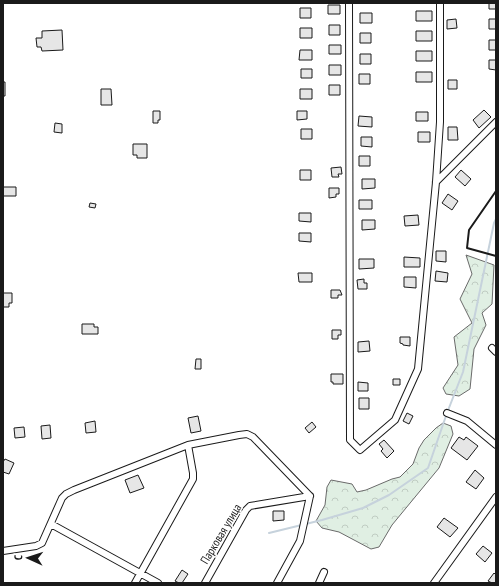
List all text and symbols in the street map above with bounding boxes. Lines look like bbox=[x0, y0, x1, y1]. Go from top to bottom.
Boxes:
street label: Парковая улица bbox=[197, 501, 244, 567]
north arrow bbox=[8, 538, 48, 578]
text: С bbox=[11, 555, 25, 560]

